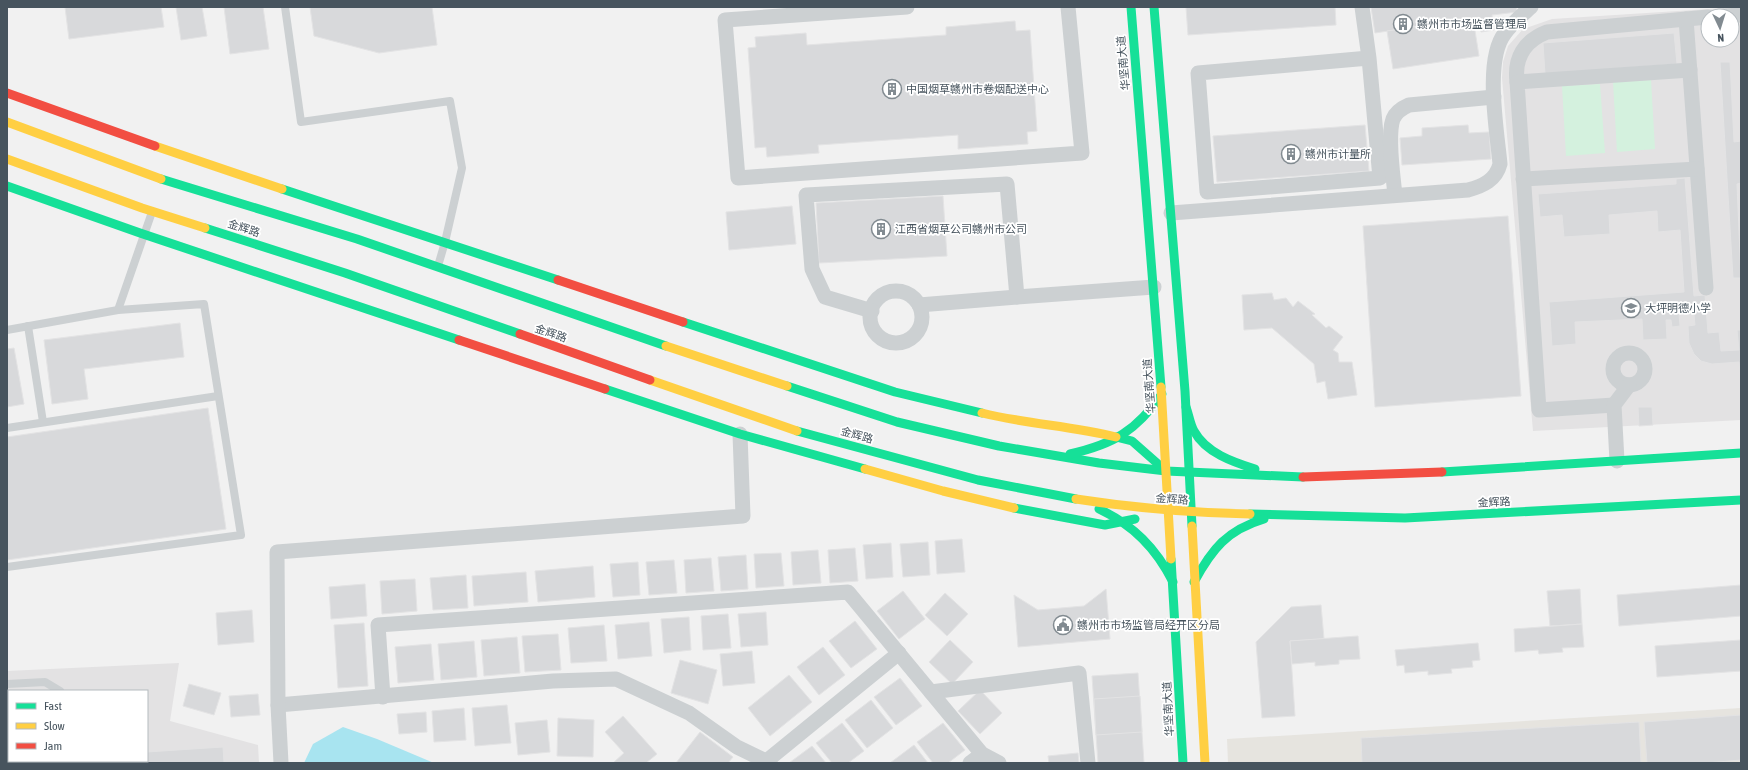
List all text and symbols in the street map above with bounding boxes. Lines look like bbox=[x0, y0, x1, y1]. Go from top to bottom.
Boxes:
north arrow bbox=[1700, 8, 1740, 48]
building icon: 赣州市市场监督管理局 bbox=[1392, 13, 1414, 35]
place label: 赣州市市场监督管理局 bbox=[1417, 18, 1527, 30]
text: N bbox=[1717, 32, 1724, 44]
street label: 华坚南大道 bbox=[1115, 35, 1131, 91]
building icon: 中国烟草赣州市卷烟配送中心 bbox=[881, 78, 903, 100]
place label: 中国烟草赣州市卷烟配送中心 bbox=[906, 83, 1049, 95]
building icon: 赣州市计量所 bbox=[1280, 143, 1302, 165]
place label: 赣州市计量所 bbox=[1305, 148, 1371, 160]
street label: 金辉路 bbox=[226, 217, 262, 239]
building icon: 江西省烟草公司赣州市公司 bbox=[870, 218, 892, 240]
place label: 江西省烟草公司赣州市公司 bbox=[895, 223, 1027, 235]
school or university icon: 大坪明德小学 bbox=[1620, 297, 1642, 319]
place label: 大坪明德小学 bbox=[1645, 302, 1711, 314]
street label: 金辉路 bbox=[533, 322, 569, 344]
street label: 华坚南大道 bbox=[1141, 358, 1157, 414]
street label: 金辉路 bbox=[839, 425, 875, 445]
street label: 金辉路 bbox=[1155, 492, 1189, 506]
street label: 金辉路 bbox=[1477, 495, 1511, 509]
public building icon: 赣州市市场监管局经开区分局 bbox=[1052, 614, 1074, 636]
place label: 赣州市市场监管局经开区分局 bbox=[1077, 619, 1220, 631]
street label: 华坚南大道 bbox=[1161, 681, 1175, 737]
legend bbox=[8, 690, 148, 762]
text: Fast bbox=[44, 699, 62, 713]
text: Slow bbox=[44, 719, 65, 733]
text: Jam bbox=[44, 739, 62, 753]

